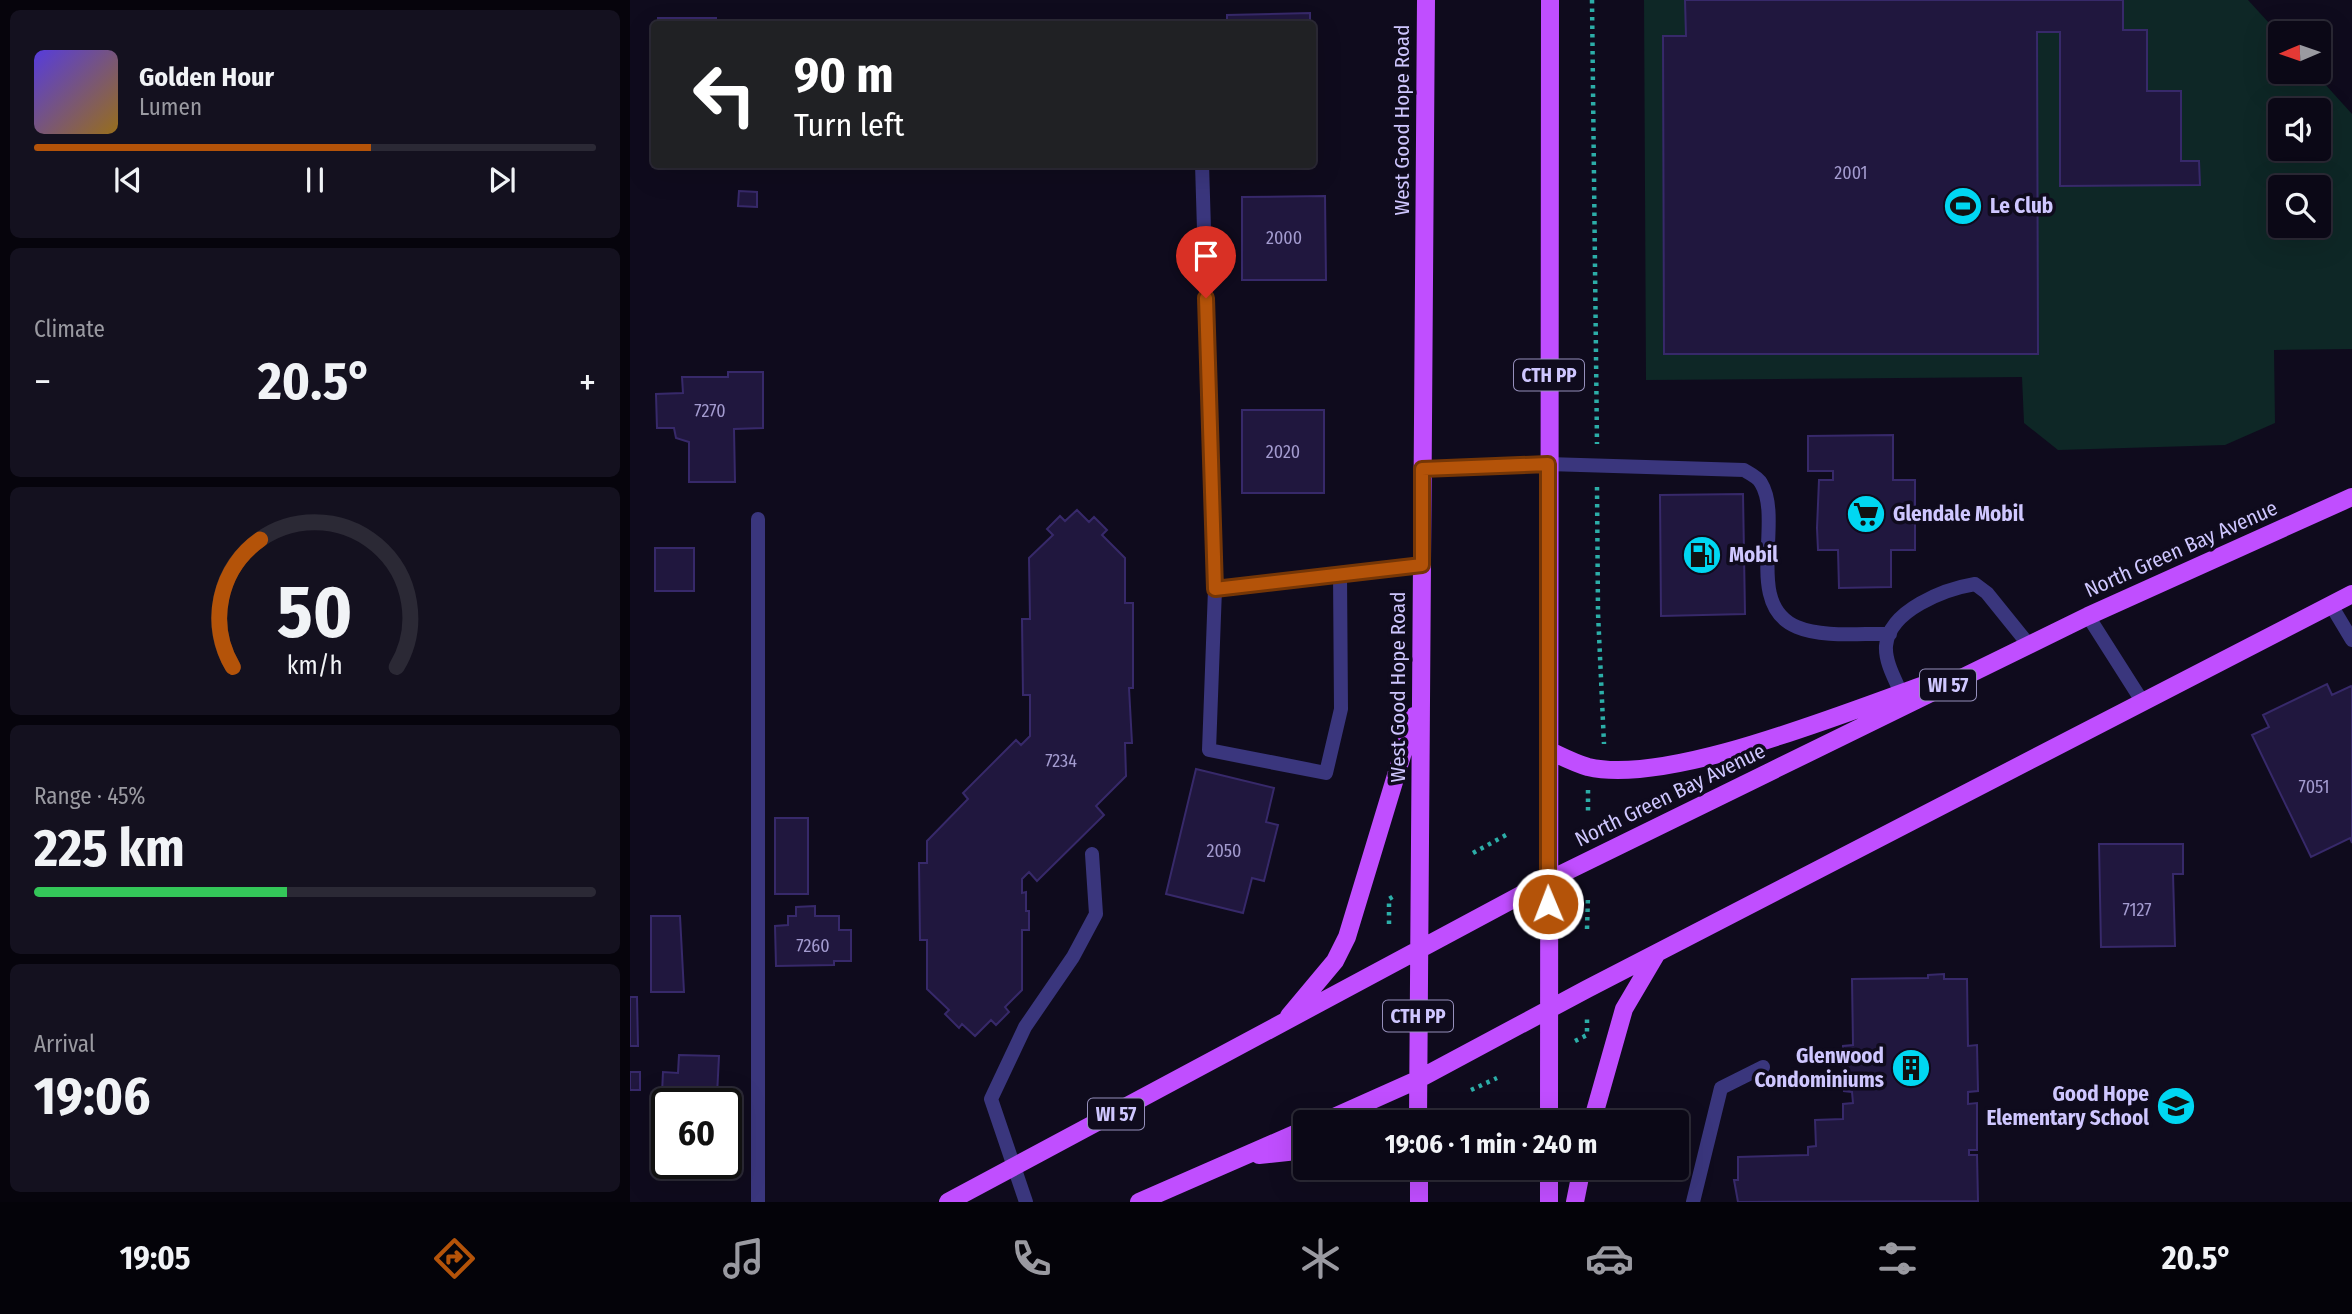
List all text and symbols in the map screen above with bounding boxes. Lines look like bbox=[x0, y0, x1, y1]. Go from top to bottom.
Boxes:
north arrow bbox=[2268, 21, 2331, 84]
map controls bbox=[2268, 21, 2331, 238]
street label: West Good Hope Road bbox=[1389, 25, 1415, 215]
text: 90 m bbox=[794, 46, 894, 105]
icon: left bbox=[679, 49, 770, 140]
text: Golden Hour bbox=[139, 62, 274, 93]
text: Lumen bbox=[139, 93, 202, 121]
button: sound bbox=[2268, 98, 2331, 161]
text: Turn left bbox=[794, 106, 904, 144]
icon: previous bbox=[109, 161, 147, 199]
icon: pause bbox=[296, 161, 334, 199]
icon: next bbox=[483, 161, 521, 199]
house number: 2001 bbox=[1834, 162, 1868, 184]
button: search bbox=[2268, 175, 2331, 238]
sports icon: Le Club bbox=[1942, 185, 1984, 227]
place label: Le Club bbox=[1990, 193, 2053, 219]
pin bbox=[1176, 226, 1236, 298]
house number: 2000 bbox=[1266, 227, 1302, 249]
icon: arrive bbox=[1187, 237, 1225, 275]
text: Climate bbox=[34, 315, 105, 343]
text: 20.5° bbox=[258, 350, 372, 413]
text: − bbox=[34, 359, 51, 405]
text: + bbox=[579, 359, 596, 405]
road number: CTH PP bbox=[1514, 360, 1584, 390]
house number: 7270 bbox=[694, 400, 726, 422]
house number: 2020 bbox=[1266, 441, 1300, 463]
supermarket icon: Glendale Mobil bbox=[1845, 493, 1887, 535]
street label: North Green Bay Avenue bbox=[2081, 495, 2281, 603]
place label: Glendale Mobil bbox=[1893, 501, 2024, 527]
fuel station icon: Mobil bbox=[1681, 534, 1723, 576]
place label: Mobil bbox=[1729, 542, 1778, 568]
text: 50 bbox=[277, 569, 353, 656]
street label: West Good Hope Road bbox=[1385, 592, 1411, 782]
text: km/h bbox=[287, 651, 343, 681]
road number: WI 57 bbox=[1920, 670, 1976, 700]
street label: North Green Bay Avenue bbox=[1571, 738, 1769, 852]
house number: 7234 bbox=[1045, 750, 1077, 772]
house number: 7051 bbox=[2299, 776, 2329, 798]
text: Range · 45% bbox=[34, 782, 145, 810]
text: 225 km bbox=[34, 817, 185, 880]
house number: 2050 bbox=[1207, 840, 1241, 862]
position arrow bbox=[1511, 867, 1585, 941]
house number: 7127 bbox=[2122, 899, 2152, 921]
house number: 7260 bbox=[796, 935, 830, 957]
road number: CTH PP bbox=[1383, 1000, 1453, 1032]
text: Arrival bbox=[34, 1030, 95, 1058]
place label: Glenwood Condominiums bbox=[1755, 1043, 1884, 1093]
building icon: Glenwood Condominiums bbox=[1890, 1047, 1932, 1089]
text: 19:06 bbox=[34, 1065, 150, 1128]
place label: Good Hope Elementary School bbox=[1986, 1081, 2149, 1131]
school or university icon: Good Hope Elementary School bbox=[2155, 1085, 2197, 1127]
speed limit sign: 60 bbox=[651, 1088, 742, 1179]
road number: WI 57 bbox=[1088, 1098, 1144, 1130]
text: 19:06 · 1 min · 240 m bbox=[1385, 1129, 1597, 1160]
icon: directions bbox=[430, 1234, 479, 1283]
icon: music bbox=[719, 1234, 768, 1283]
icon: phone bbox=[1007, 1234, 1056, 1283]
icon: climate bbox=[1296, 1234, 1345, 1283]
icon: car bbox=[1585, 1234, 1634, 1283]
icon: filters bbox=[1873, 1234, 1922, 1283]
text: 19:05 bbox=[120, 1239, 190, 1277]
text: 20.5° bbox=[2162, 1239, 2232, 1277]

